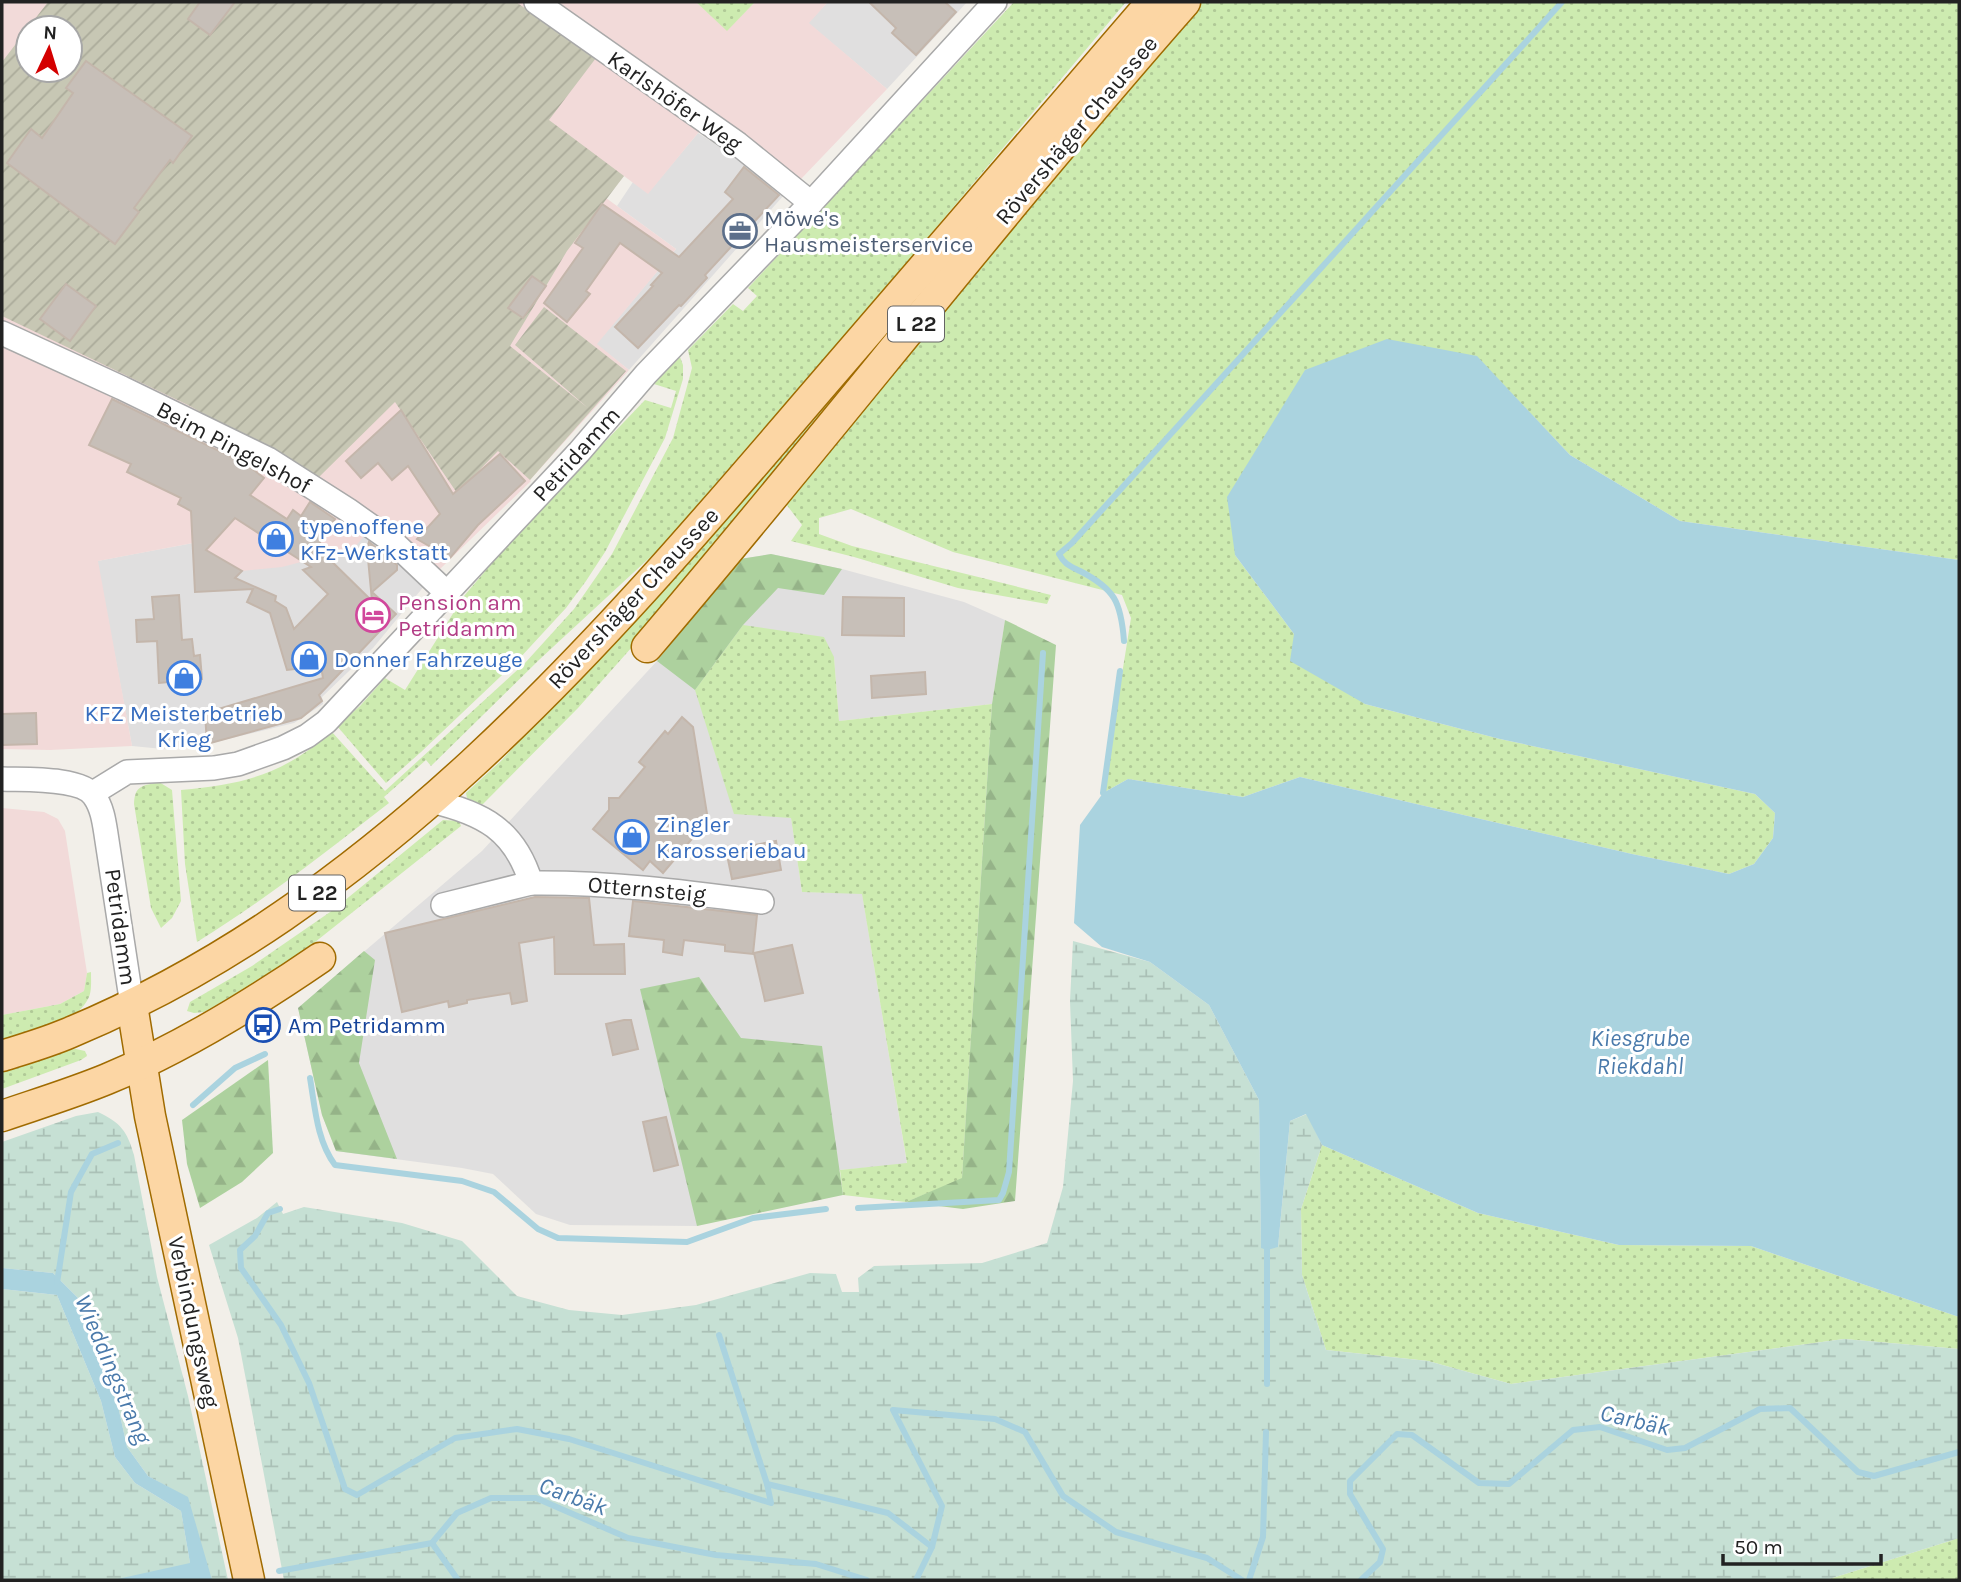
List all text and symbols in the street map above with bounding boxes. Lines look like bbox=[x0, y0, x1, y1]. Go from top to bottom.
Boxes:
north arrow bbox=[14, 14, 84, 84]
text: N bbox=[43, 22, 58, 44]
street label: Rövershäger Chaussee bbox=[990, 31, 1163, 230]
street label: Karlshöfer Weg bbox=[602, 45, 747, 158]
place label: Möwe's Hausmeisterservice bbox=[764, 205, 973, 258]
office icon: Möwe's Hausmeisterservice bbox=[721, 212, 759, 250]
road number: L 22 bbox=[888, 306, 944, 342]
street label: Beim Pingelshof bbox=[152, 395, 316, 500]
street label: Petridamm bbox=[527, 402, 626, 507]
street label: Rövershäger Chaussee bbox=[542, 502, 724, 695]
place label: typenoffene KFz-Werkstatt bbox=[300, 513, 448, 566]
shop icon: typenoffene KFz-Werkstatt bbox=[257, 520, 295, 558]
place label: Pension am Petridamm bbox=[398, 589, 521, 642]
hotel icon: Pension am Petridamm bbox=[354, 596, 392, 634]
shop icon: Donner Fahrzeuge bbox=[290, 640, 328, 678]
place label: Donner Fahrzeuge bbox=[334, 646, 523, 673]
shop icon: KFZ Meisterbetrieb Krieg bbox=[165, 659, 203, 697]
place label: KFZ Meisterbetrieb Krieg bbox=[85, 700, 283, 753]
place label: Zingler Karosseriebau bbox=[656, 811, 807, 864]
shop icon: Zingler Karosseriebau bbox=[613, 818, 651, 856]
street label: Petridamm bbox=[99, 867, 142, 987]
street label: Otternsteig bbox=[587, 871, 707, 908]
road number: L 22 bbox=[289, 876, 345, 910]
bus stop icon: Am Petridamm bbox=[244, 1006, 282, 1044]
place label: Am Petridamm bbox=[288, 1012, 446, 1039]
water label: Kiesgrube Riekdahl bbox=[1590, 1024, 1690, 1080]
street label: Verbindungsweg bbox=[162, 1234, 225, 1410]
water label: Wieddingstrang bbox=[69, 1290, 157, 1449]
water label: Carbäk bbox=[1598, 1398, 1673, 1442]
water label: Carbäk bbox=[535, 1471, 612, 1521]
scale bar bbox=[1723, 1522, 1881, 1566]
text: 50 m bbox=[1734, 1535, 1783, 1559]

